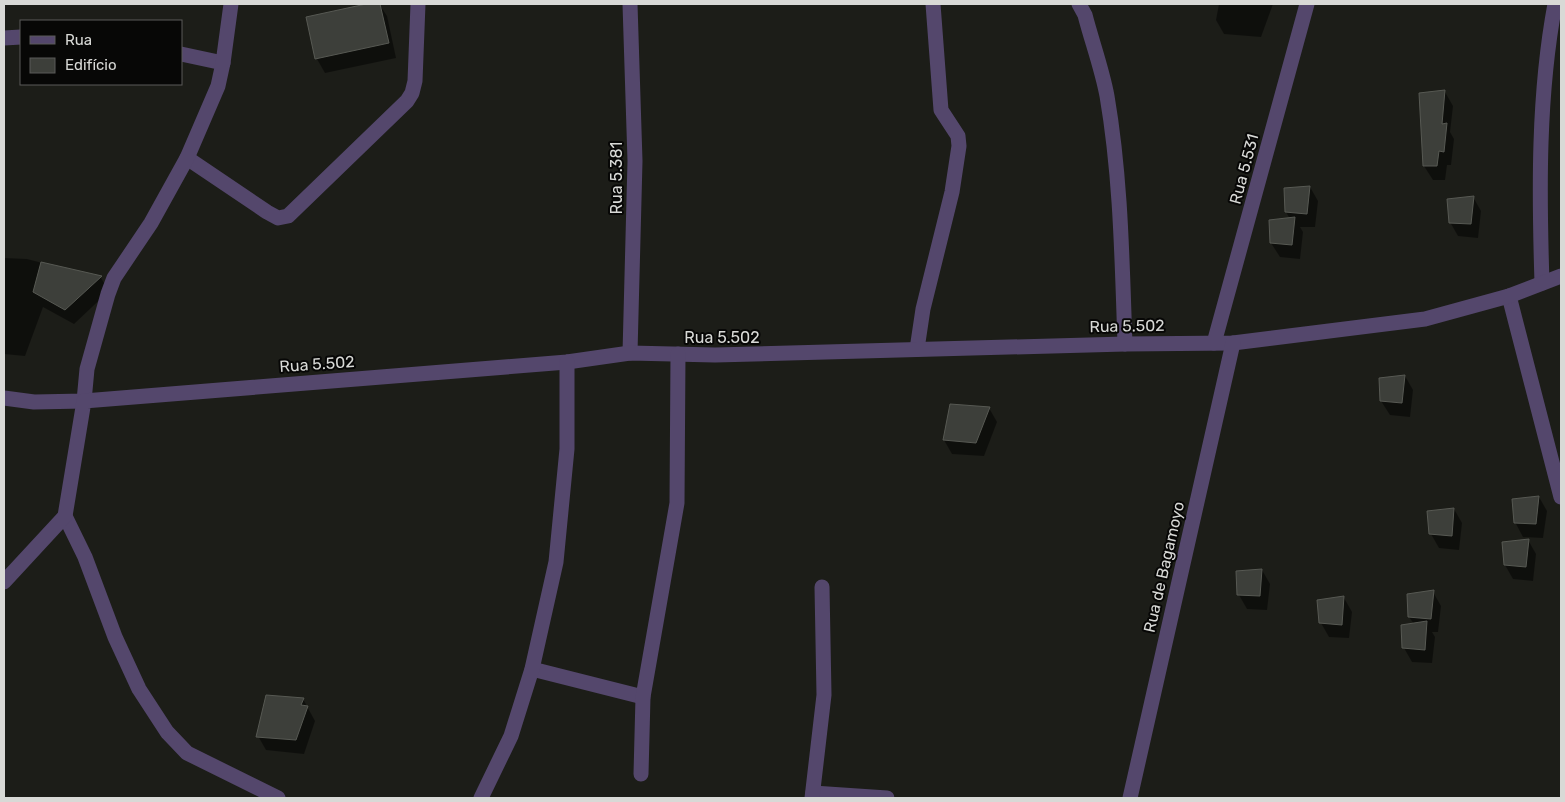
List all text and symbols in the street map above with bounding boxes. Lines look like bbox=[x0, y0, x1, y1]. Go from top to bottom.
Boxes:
legend bbox=[20, 20, 182, 85]
text: Rua bbox=[65, 31, 92, 49]
text: Edifício bbox=[65, 56, 117, 74]
street label: Rua 5.531 bbox=[1226, 132, 1262, 206]
street label: Rua 5.381 bbox=[607, 142, 626, 214]
street label: Rua 5.502 bbox=[1089, 316, 1165, 336]
street label: Rua 5.502 bbox=[684, 328, 760, 347]
street label: Rua 5.502 bbox=[279, 352, 355, 376]
street label: Rua de Bagamoyo bbox=[1140, 500, 1188, 634]

